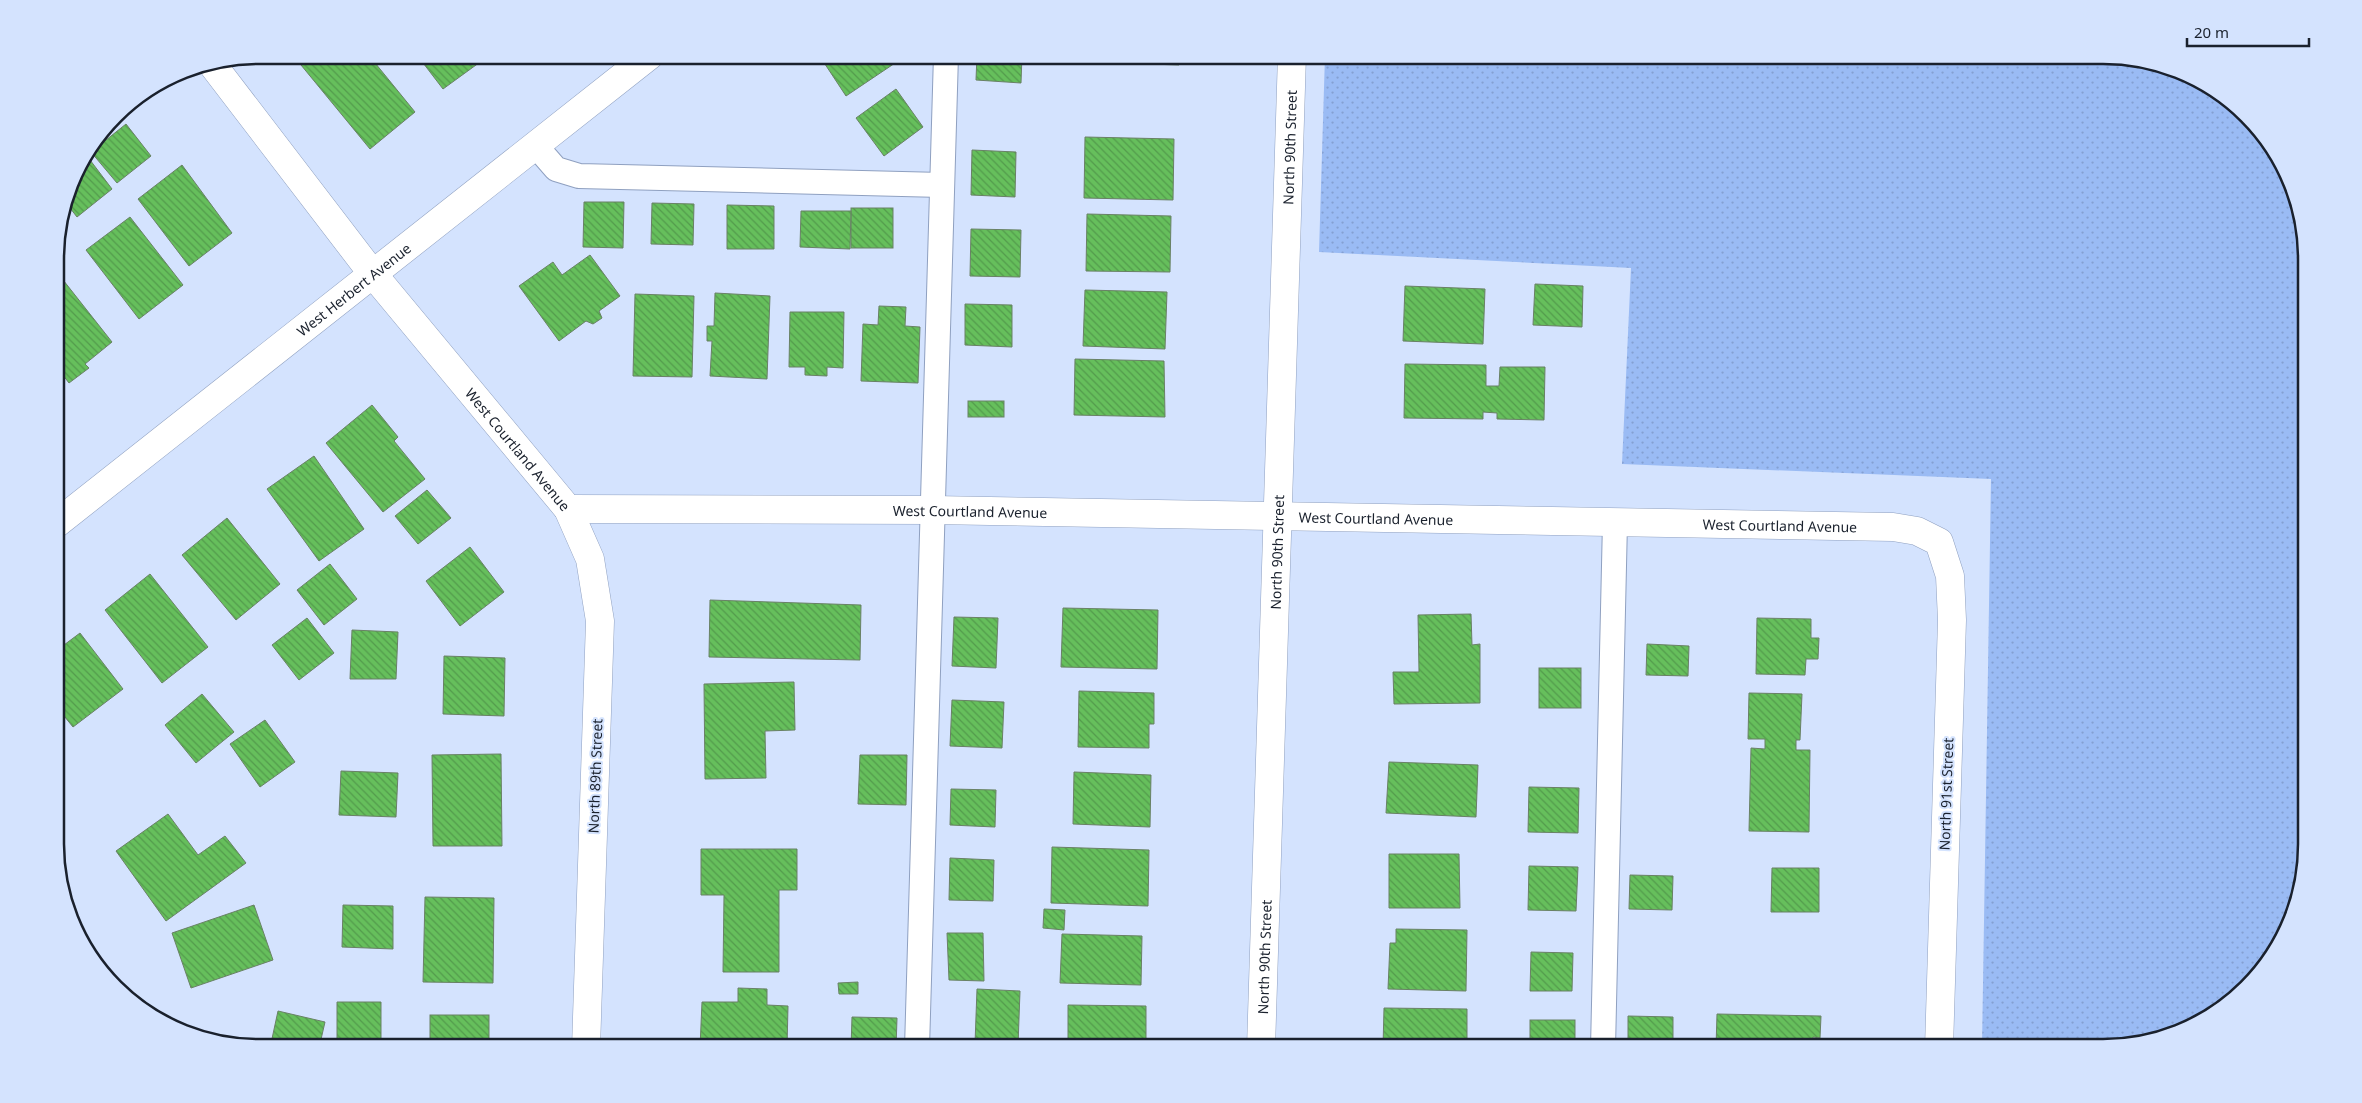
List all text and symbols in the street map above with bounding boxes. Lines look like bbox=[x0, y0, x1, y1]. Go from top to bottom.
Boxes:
scale bar bbox=[2187, 15, 2310, 47]
text: 20 m bbox=[2194, 22, 2229, 42]
street label: North 90th Street bbox=[1278, 90, 1300, 205]
street label: West Herbert Avenue bbox=[292, 238, 415, 340]
street label: West Courtland Avenue bbox=[461, 383, 575, 515]
street label: North 90th Street bbox=[1265, 495, 1288, 610]
street label: West Courtland Avenue bbox=[893, 500, 1048, 522]
street label: West Courtland Avenue bbox=[1298, 507, 1453, 529]
street label: West Courtland Avenue bbox=[1702, 514, 1857, 536]
street label: North 89th Street bbox=[584, 718, 606, 834]
street label: North 91st Street bbox=[1935, 737, 1957, 851]
street label: North 90th Street bbox=[1253, 899, 1275, 1015]

